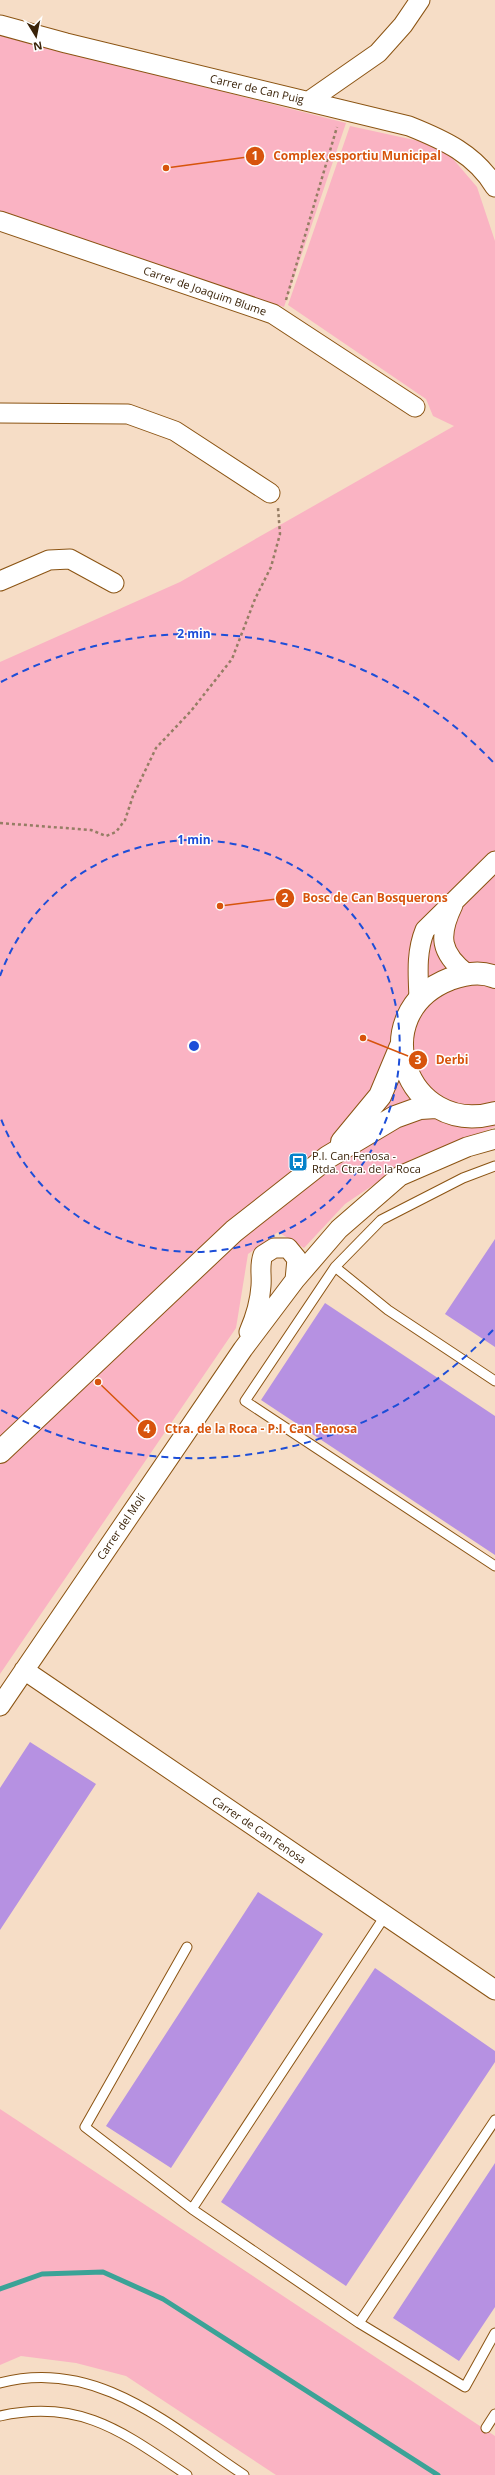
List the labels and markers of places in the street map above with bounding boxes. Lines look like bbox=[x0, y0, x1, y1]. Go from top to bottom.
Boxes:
callout: Complex esportiu Municipal bbox=[245, 144, 449, 168]
callout: Bosc de Can Bosquerons bbox=[275, 886, 456, 910]
centre of rings bbox=[187, 1039, 201, 1053]
callout: Derbi bbox=[408, 1048, 477, 1072]
place label: P.I. Can Fenosa - Rtda. Ctra. de la Roca bbox=[312, 1148, 421, 1176]
bus stop icon: P.I. Can Fenosa - Rtda. Ctra. de la Roca bbox=[287, 1151, 309, 1173]
callout: Ctra. de la Roca - P.I. Can Fenosa bbox=[137, 1417, 366, 1441]

